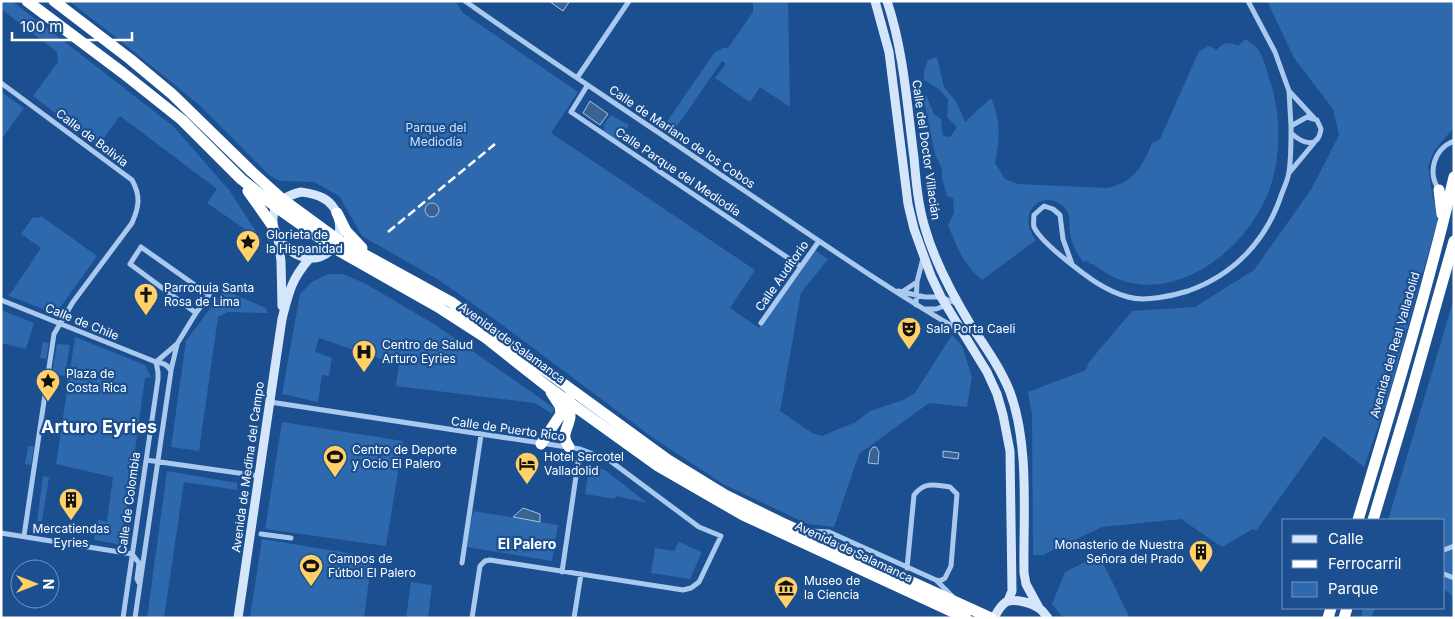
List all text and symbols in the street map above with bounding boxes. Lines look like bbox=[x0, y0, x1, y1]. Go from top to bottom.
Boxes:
scale bar bbox=[12, 10, 132, 42]
text: 100 m bbox=[20, 17, 62, 36]
street label: Calle del Doctor Villacián bbox=[909, 79, 944, 221]
street label: Calle de Mariano de los Cobos bbox=[606, 82, 758, 191]
street label: Calle de Bolivia bbox=[53, 106, 131, 170]
park label: Parque del Mediodía bbox=[406, 120, 466, 149]
street label: Calle Parque del Mediodía bbox=[613, 124, 744, 219]
place label: Glorieta de la Hispanidad bbox=[266, 227, 343, 256]
place icon: Glorieta de la Hispanidad bbox=[235, 229, 261, 263]
street label: Calle Auditorio bbox=[752, 237, 812, 314]
street label: Avenida del Real Valladolid bbox=[1366, 270, 1423, 420]
place label: Parroquia Santa Rosa de Lima bbox=[164, 280, 254, 309]
church icon: Parroquia Santa Rosa de Lima bbox=[133, 282, 159, 316]
street label: Avenida de Salamanca bbox=[456, 299, 569, 386]
street label: Calle de Chile bbox=[43, 300, 121, 343]
theatre icon: Sala Porta Caeli bbox=[896, 316, 922, 350]
place label: Sala Porta Caeli bbox=[926, 321, 1015, 336]
place label: Centro de Salud Arturo Eyries bbox=[382, 337, 473, 366]
hospital icon: Centro de Salud Arturo Eyries bbox=[351, 339, 377, 373]
place label: Plaza de Costa Rica bbox=[66, 366, 127, 395]
place icon: Plaza de Costa Rica bbox=[35, 368, 61, 402]
street label: Avenida de Medina del Campo bbox=[228, 380, 267, 553]
street label: Calle de Puerto Rico bbox=[450, 413, 566, 444]
district label: Arturo Eyries bbox=[41, 416, 157, 437]
place label: Centro de Deporte y Ocio El Palero bbox=[352, 442, 457, 471]
sports icon: Centro de Deporte y Ocio El Palero bbox=[322, 444, 348, 478]
place label: Hotel Sercotel Valladolid bbox=[544, 449, 624, 478]
street label: Calle de Colombia bbox=[114, 451, 143, 555]
hotel icon: Hotel Sercotel Valladolid bbox=[514, 451, 540, 485]
building icon: Mercatiendas Eyries bbox=[58, 487, 84, 521]
street label: Avenida de Salamanca bbox=[793, 518, 916, 585]
legend bbox=[1282, 519, 1445, 609]
place label: Mercatiendas Eyries bbox=[32, 521, 110, 550]
text: Calle bbox=[1328, 529, 1363, 548]
district label: El Palero bbox=[498, 535, 557, 552]
place label: Monasterio de Nuestra Señora del Prado bbox=[1054, 537, 1184, 566]
building icon: Monasterio de Nuestra Señora del Prado bbox=[1188, 539, 1214, 573]
place label: Campos de Fútbol El Palero bbox=[328, 551, 416, 580]
sports icon: Campos de Fútbol El Palero bbox=[298, 553, 324, 587]
text: Ferrocarril bbox=[1328, 554, 1401, 573]
north arrow bbox=[10, 559, 60, 609]
place label: Museo de la Ciencia bbox=[804, 573, 860, 602]
museum icon: Museo de la Ciencia bbox=[773, 575, 799, 609]
text: N bbox=[40, 579, 57, 589]
text: Parque bbox=[1328, 579, 1378, 598]

